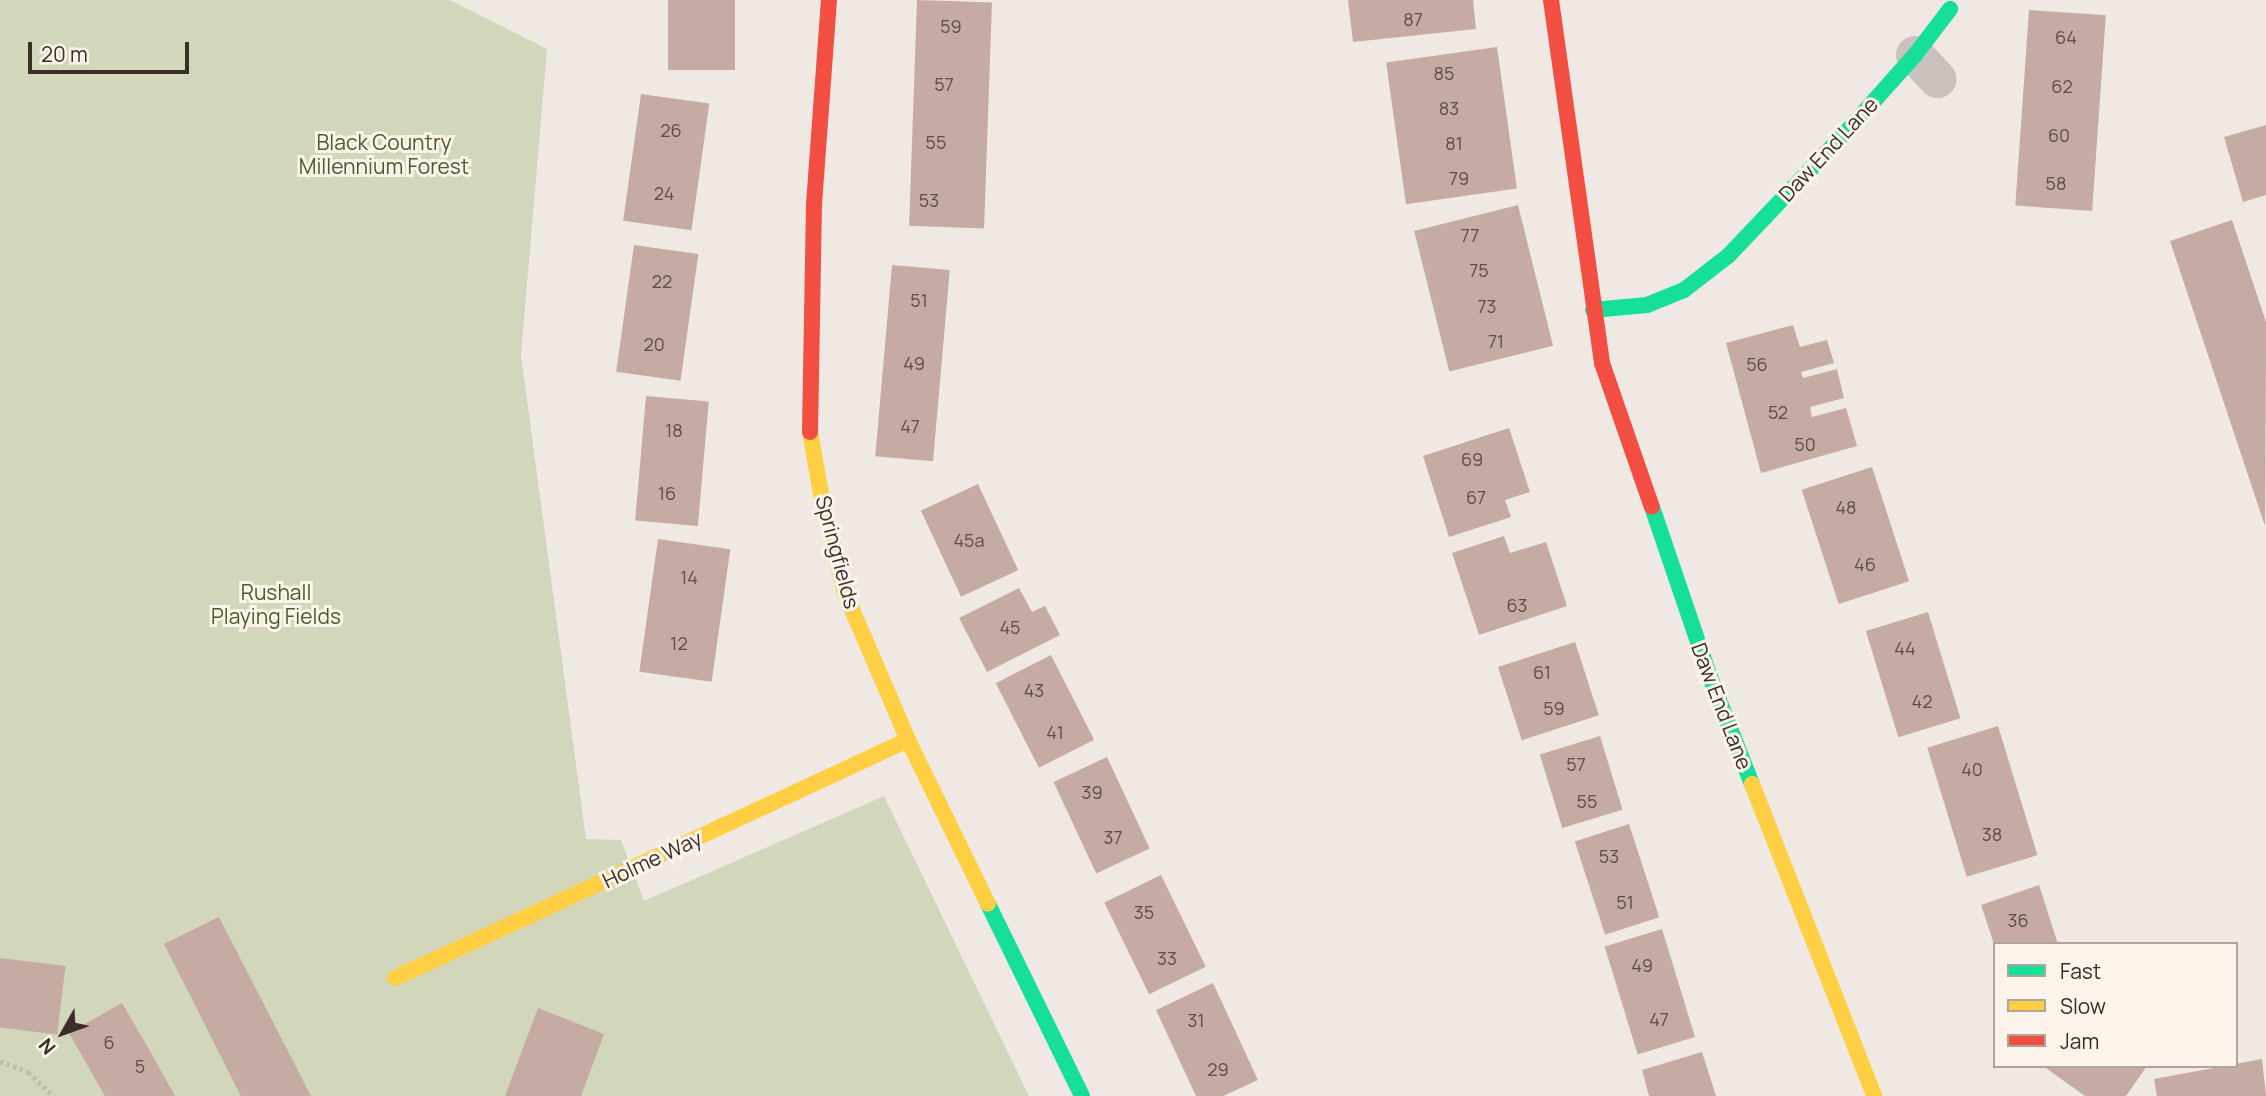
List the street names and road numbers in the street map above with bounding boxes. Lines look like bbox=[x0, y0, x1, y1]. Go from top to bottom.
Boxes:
street label: Daw End Lane bbox=[1773, 91, 1883, 207]
street label: Springfields bbox=[811, 493, 865, 611]
street label: Daw End Lane bbox=[1686, 639, 1758, 773]
street label: Holme Way bbox=[598, 825, 706, 893]

